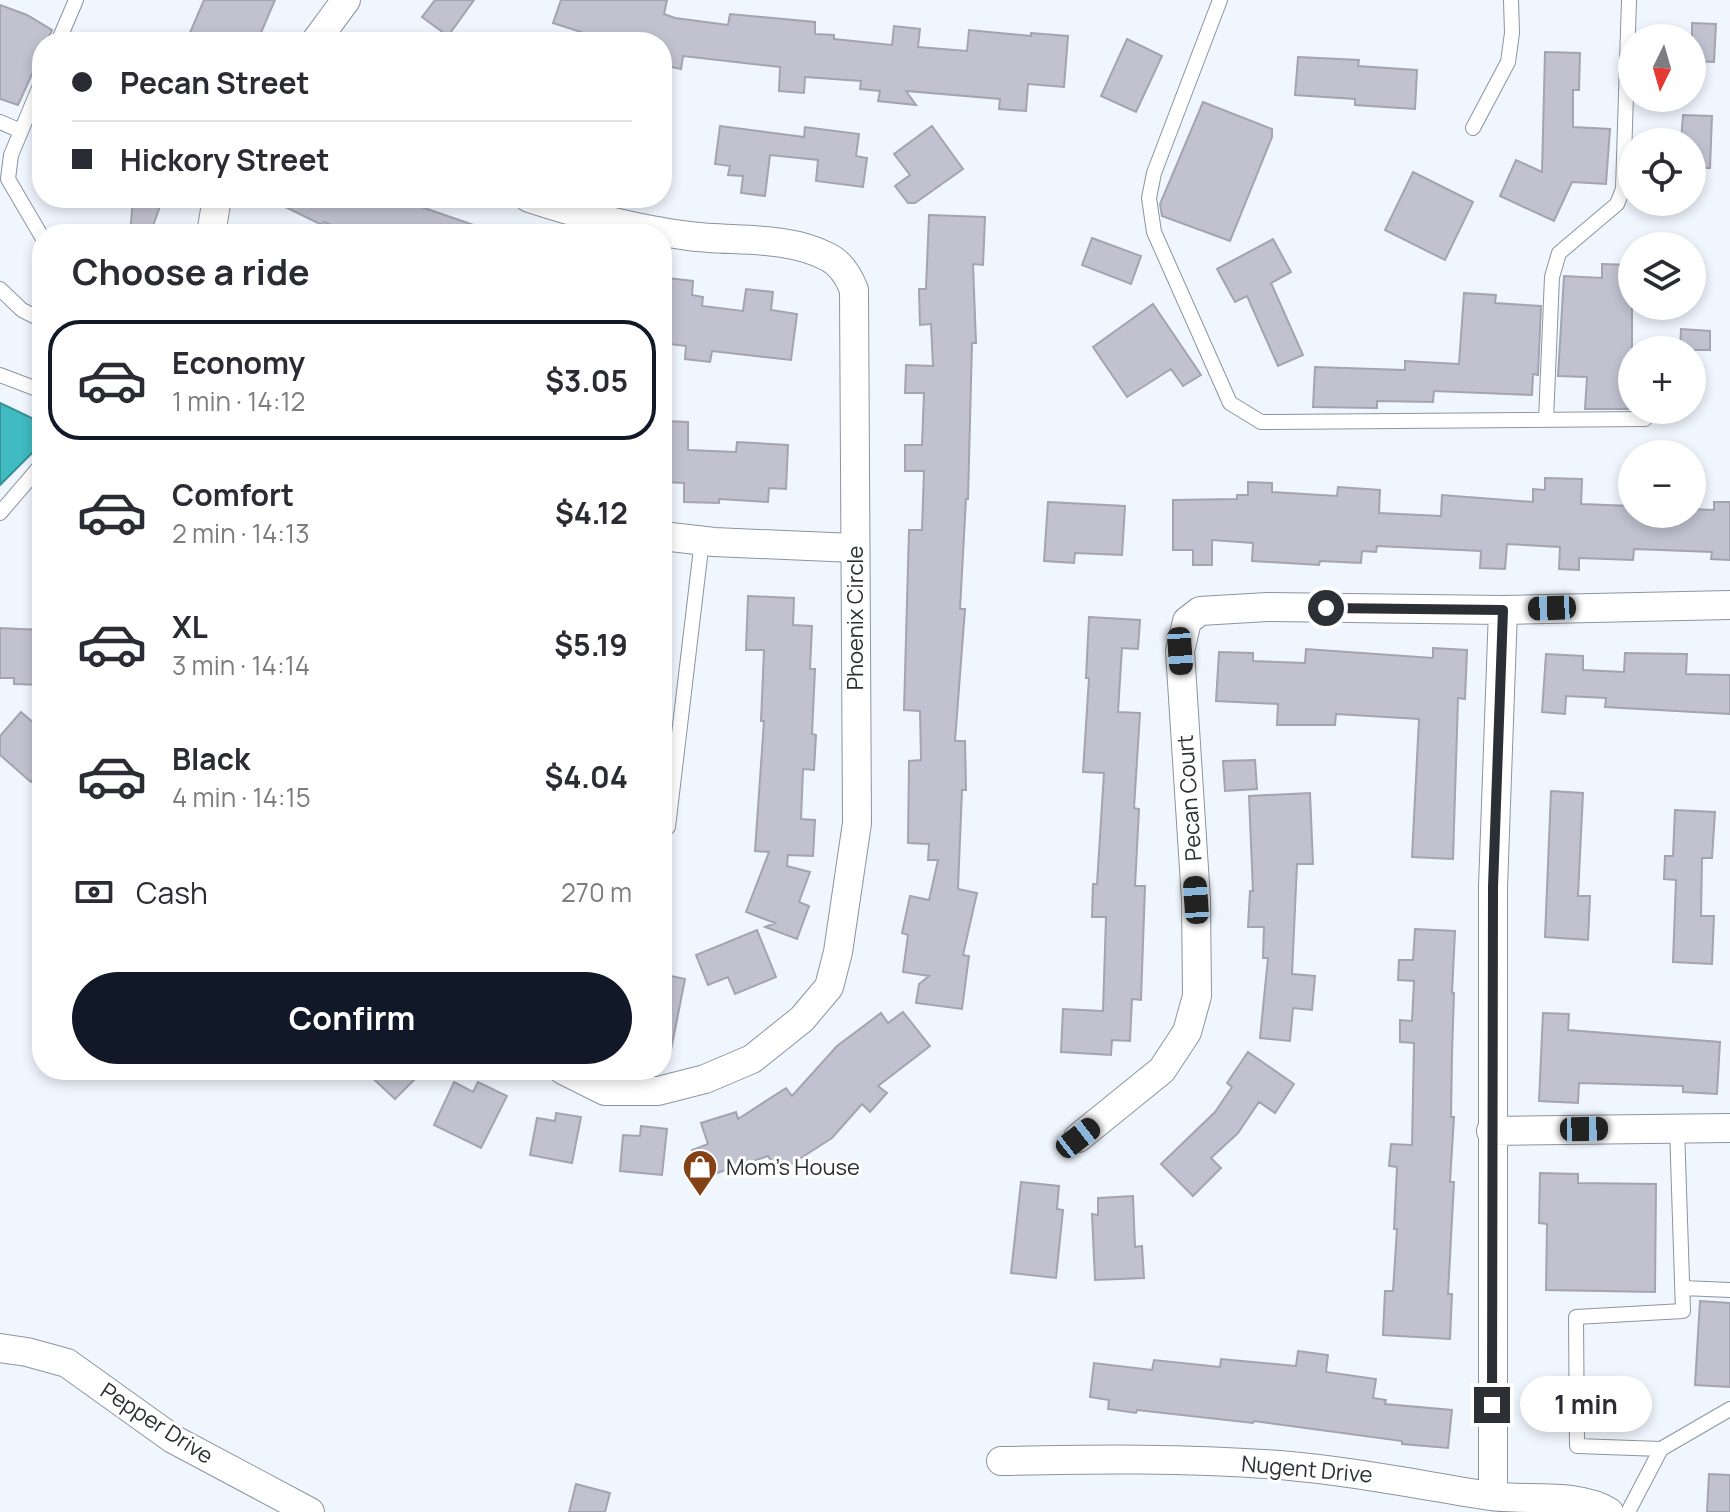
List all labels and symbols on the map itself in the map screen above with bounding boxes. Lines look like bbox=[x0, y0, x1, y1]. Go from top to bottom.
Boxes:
north arrow bbox=[1618, 24, 1706, 112]
street label: Phoenix Circle bbox=[840, 546, 870, 690]
route start bbox=[1308, 590, 1344, 626]
car bbox=[1528, 595, 1576, 621]
car bbox=[1166, 626, 1194, 676]
street label: Pecan Court bbox=[1170, 734, 1208, 862]
car bbox=[1182, 875, 1210, 925]
car bbox=[1052, 1114, 1104, 1162]
car bbox=[1560, 1117, 1608, 1141]
shop icon: Mom’s House bbox=[681, 1148, 719, 1198]
place label: Mom’s House bbox=[726, 1152, 860, 1182]
street label: Pepper Drive bbox=[95, 1375, 219, 1471]
callout: 1 min bbox=[1520, 1377, 1652, 1433]
route end bbox=[1474, 1387, 1510, 1423]
street label: Nugent Drive bbox=[1240, 1448, 1374, 1490]

